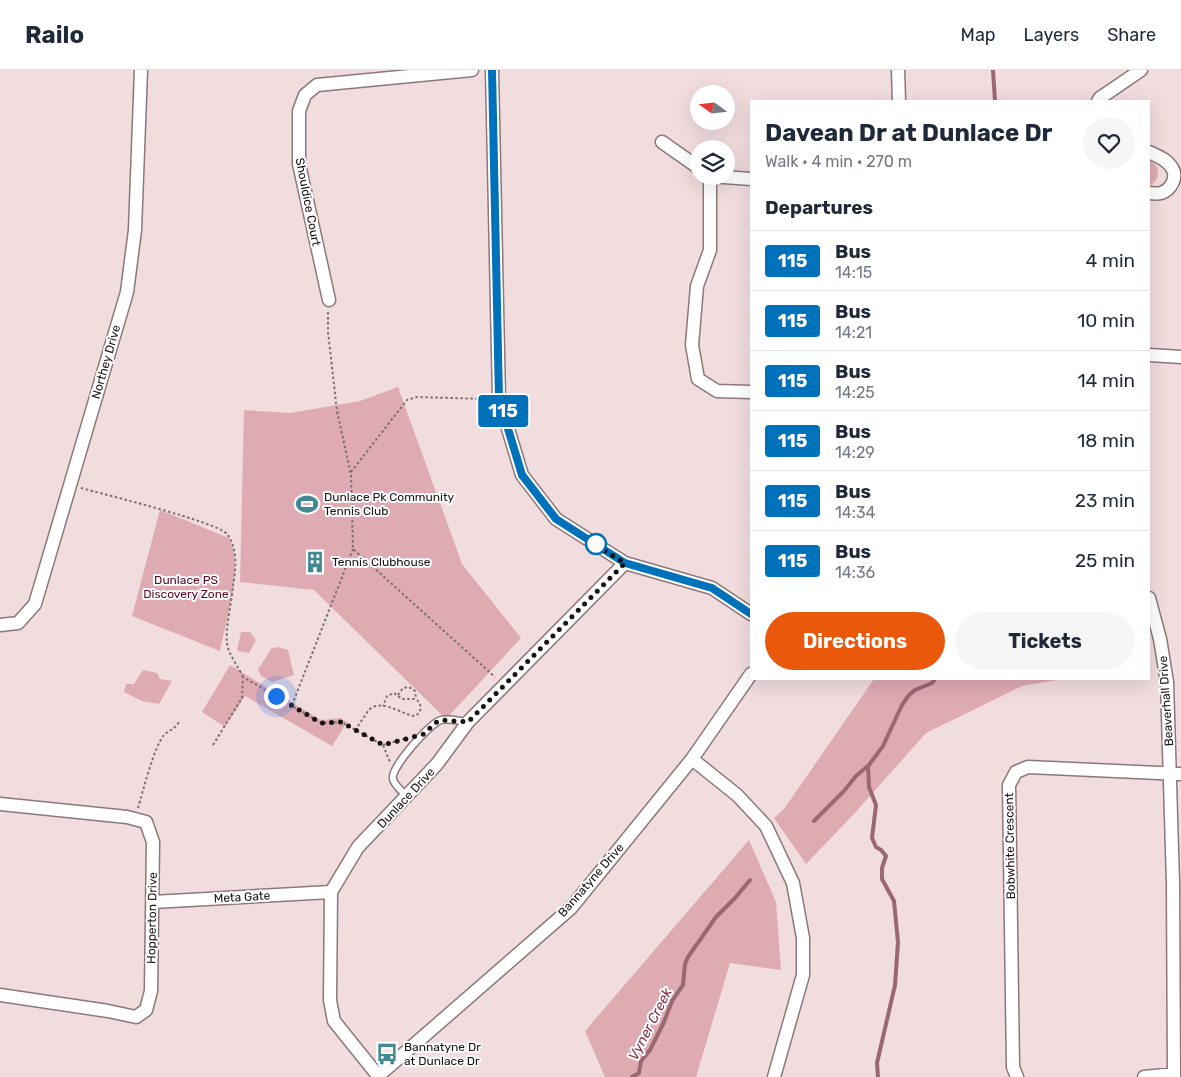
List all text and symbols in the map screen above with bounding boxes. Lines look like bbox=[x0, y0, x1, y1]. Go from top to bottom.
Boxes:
text: Railo bbox=[25, 21, 84, 49]
text: Map bbox=[961, 24, 996, 46]
text: Layers bbox=[1024, 24, 1079, 46]
text: Share bbox=[1107, 24, 1156, 46]
north arrow bbox=[690, 85, 735, 130]
map controls bbox=[690, 85, 735, 185]
button: heart bbox=[1083, 117, 1135, 169]
text: Davean Dr at Dunlace Dr bbox=[765, 119, 1052, 147]
button: layers bbox=[690, 140, 735, 185]
text: Walk · 4 min · 270 m bbox=[765, 152, 912, 171]
street label: Shouldice Court bbox=[293, 157, 323, 248]
text: Departures bbox=[765, 196, 873, 219]
text: Bus bbox=[835, 240, 871, 263]
text: 4 min bbox=[1086, 249, 1135, 272]
text: 115 bbox=[778, 250, 807, 272]
text: 14:15 bbox=[835, 263, 872, 282]
text: Bus bbox=[835, 300, 871, 323]
text: 10 min bbox=[1077, 309, 1135, 332]
text: 115 bbox=[778, 310, 807, 332]
street label: Northey Drive bbox=[89, 323, 123, 401]
text: 14:21 bbox=[835, 323, 872, 342]
text: Bus bbox=[835, 360, 871, 383]
text: 14 min bbox=[1077, 369, 1135, 392]
text: 115 bbox=[778, 370, 807, 392]
text: 14:25 bbox=[835, 383, 875, 402]
line badge: 115 bbox=[474, 395, 532, 427]
text: 115 bbox=[488, 400, 518, 422]
text: Bus bbox=[835, 420, 871, 443]
text: 18 min bbox=[1077, 429, 1135, 452]
text: 115 bbox=[778, 430, 807, 452]
text: 14:29 bbox=[835, 443, 875, 462]
text: Bus bbox=[835, 480, 871, 503]
text: 23 min bbox=[1075, 489, 1135, 512]
place label: Dunlace Pk Community Tennis Club bbox=[324, 490, 455, 518]
text: 115 bbox=[778, 490, 807, 512]
sports icon: Dunlace Pk Community Tennis Club bbox=[294, 491, 320, 517]
text: 14:34 bbox=[835, 503, 875, 522]
unlabelled marker bbox=[585, 533, 607, 555]
text: Bus bbox=[835, 540, 871, 563]
building icon: Tennis Clubhouse bbox=[302, 549, 328, 575]
text: 25 min bbox=[1075, 549, 1135, 572]
text: 115 bbox=[778, 550, 807, 572]
place label: Tennis Clubhouse bbox=[332, 555, 431, 569]
text: 14:36 bbox=[835, 563, 875, 582]
park label: Dunlace PS Discovery Zone bbox=[143, 573, 229, 601]
button: Directions bbox=[765, 612, 945, 670]
button: Tickets bbox=[955, 612, 1135, 670]
street label: Beaverhall Drive bbox=[1156, 655, 1176, 747]
your location bbox=[264, 684, 289, 709]
street label: Dunlace Drive bbox=[374, 765, 438, 831]
street label: Bobwhite Crescent bbox=[1002, 792, 1018, 899]
street label: Bannatyne Drive bbox=[555, 840, 627, 920]
street label: Hopperton Drive bbox=[144, 872, 160, 964]
street label: Meta Gate bbox=[213, 889, 271, 905]
water label: Vyner Creek bbox=[625, 985, 676, 1063]
place label: Bannatyne Dr at Dunlace Dr bbox=[404, 1040, 481, 1068]
bus stop icon: Bannatyne Dr at Dunlace Dr bbox=[374, 1041, 400, 1067]

